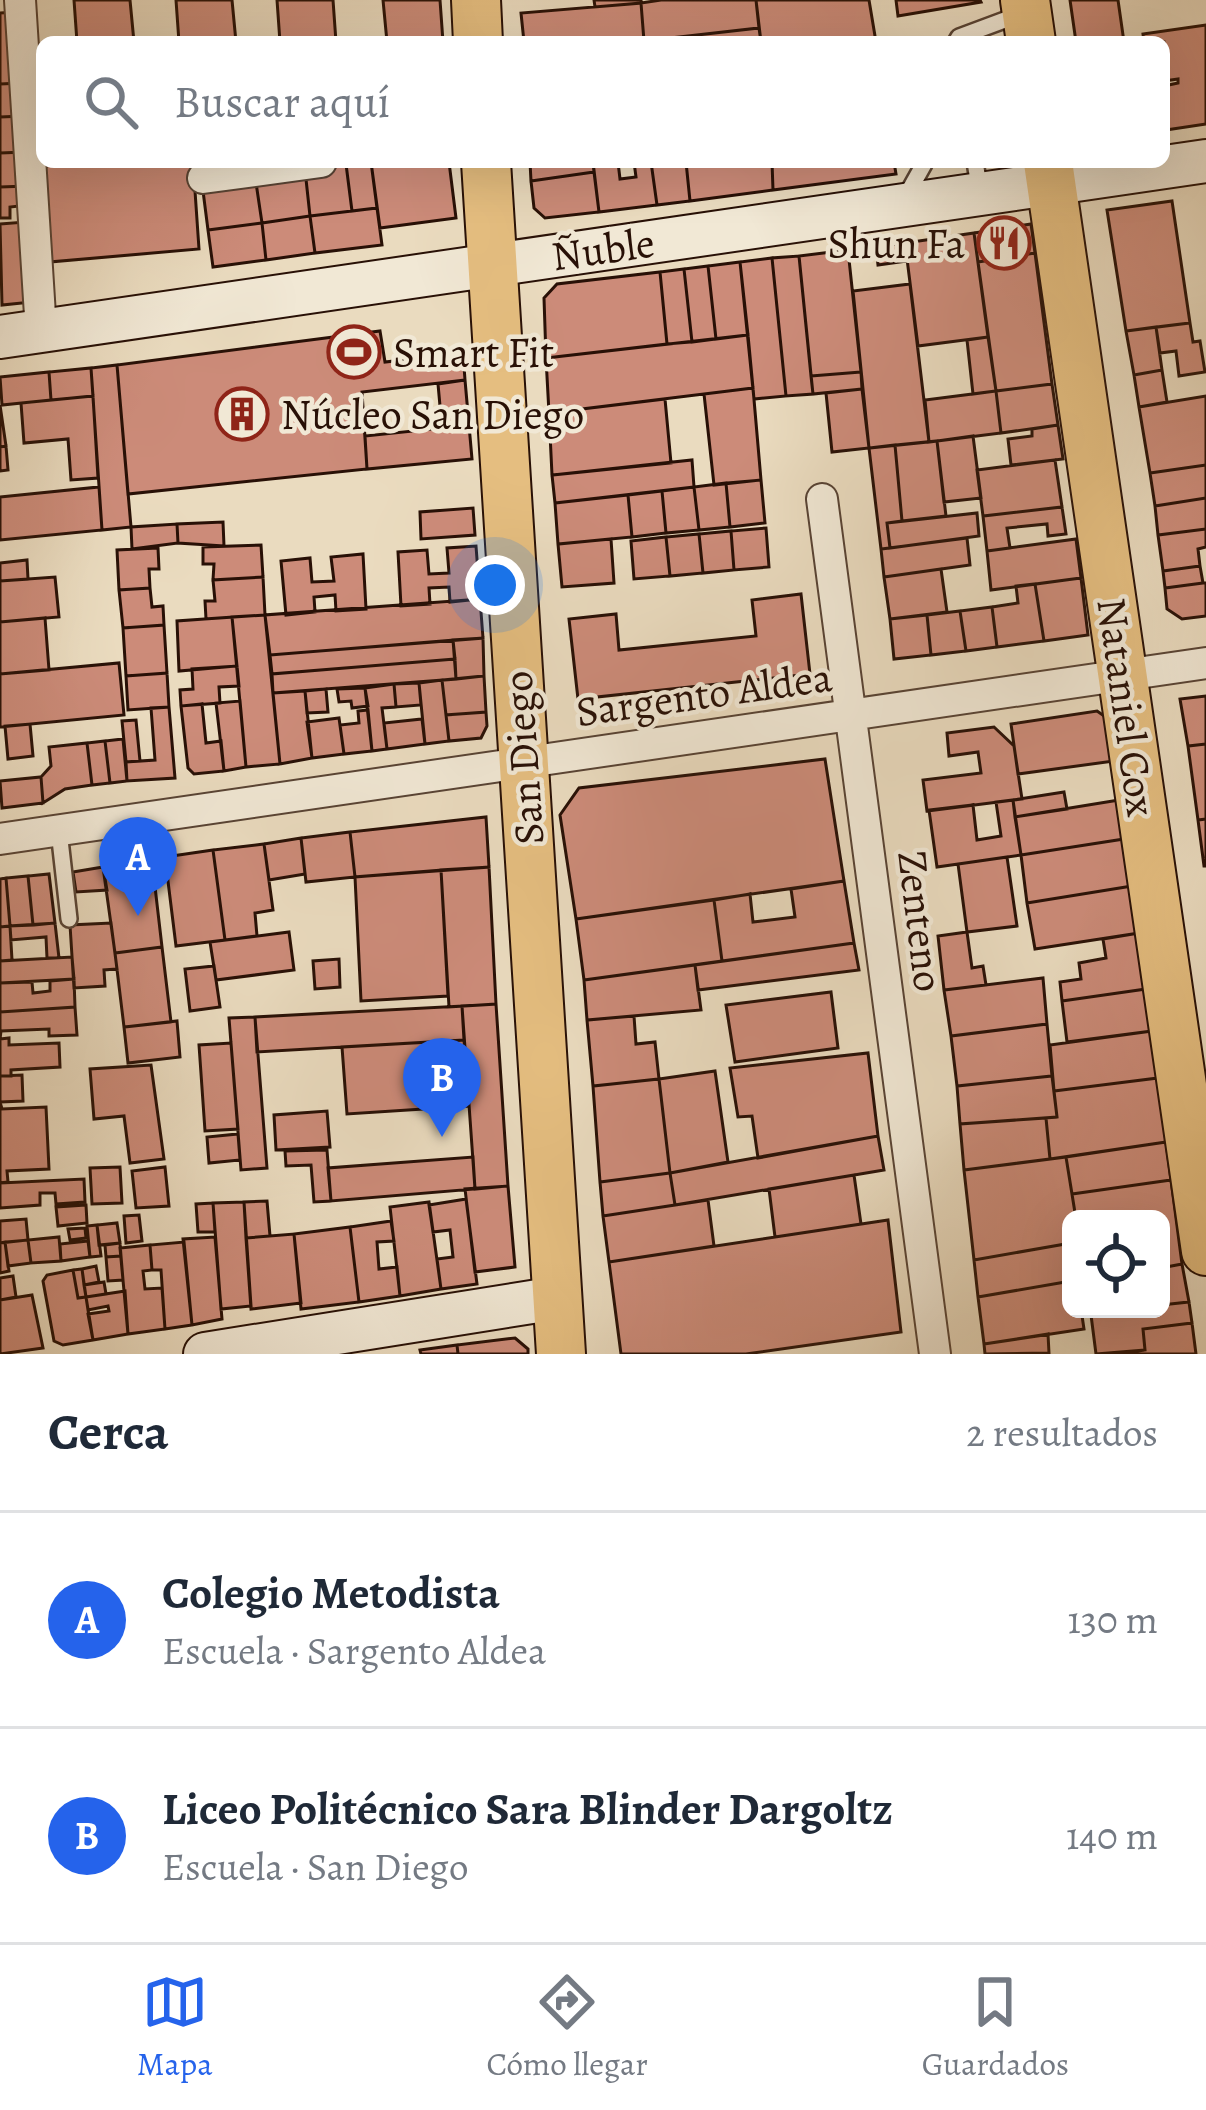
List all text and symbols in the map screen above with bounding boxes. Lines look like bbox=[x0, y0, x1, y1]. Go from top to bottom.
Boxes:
search box bbox=[36, 36, 1170, 168]
icon: search bbox=[78, 69, 144, 135]
text: Buscar aquí bbox=[174, 71, 390, 133]
street label: Ñuble bbox=[548, 214, 658, 284]
place label: Shun Fa bbox=[827, 215, 965, 272]
restaurant icon: Shun Fa bbox=[976, 215, 1032, 271]
sports icon: Smart Fit bbox=[326, 324, 382, 380]
place label: Smart Fit bbox=[393, 324, 554, 381]
building icon: Núcleo San Diego bbox=[214, 386, 270, 442]
place label: Núcleo San Diego bbox=[281, 386, 584, 443]
your location bbox=[465, 555, 525, 615]
street label: Nataniel Cox bbox=[1083, 594, 1171, 820]
street label: Sargento Aldea bbox=[572, 648, 836, 740]
street label: San Diego bbox=[488, 669, 558, 847]
pin: A bbox=[99, 817, 177, 916]
street label: Zenteno bbox=[884, 847, 958, 995]
pin: B bbox=[403, 1038, 481, 1137]
map controls bbox=[1062, 1210, 1170, 1318]
button: locate bbox=[1062, 1210, 1170, 1318]
text: Cerca bbox=[48, 1397, 169, 1467]
text: 2 resultados bbox=[966, 1406, 1158, 1459]
text: Colegio Metodista bbox=[162, 1562, 500, 1624]
text: A bbox=[75, 1593, 99, 1646]
text: 130 m bbox=[1067, 1593, 1158, 1646]
text: Escuela · Sargento Aldea bbox=[162, 1624, 546, 1677]
text: Liceo Politécnico Sara Blinder Dargoltz bbox=[162, 1778, 893, 1840]
text: B bbox=[75, 1809, 99, 1862]
text: 140 m bbox=[1066, 1809, 1158, 1862]
text: Escuela · San Diego bbox=[162, 1840, 468, 1893]
tab: Mapa bbox=[137, 1969, 213, 2086]
tab: Cómo llegar bbox=[486, 1969, 648, 2086]
tab: Guardados bbox=[922, 1969, 1069, 2086]

